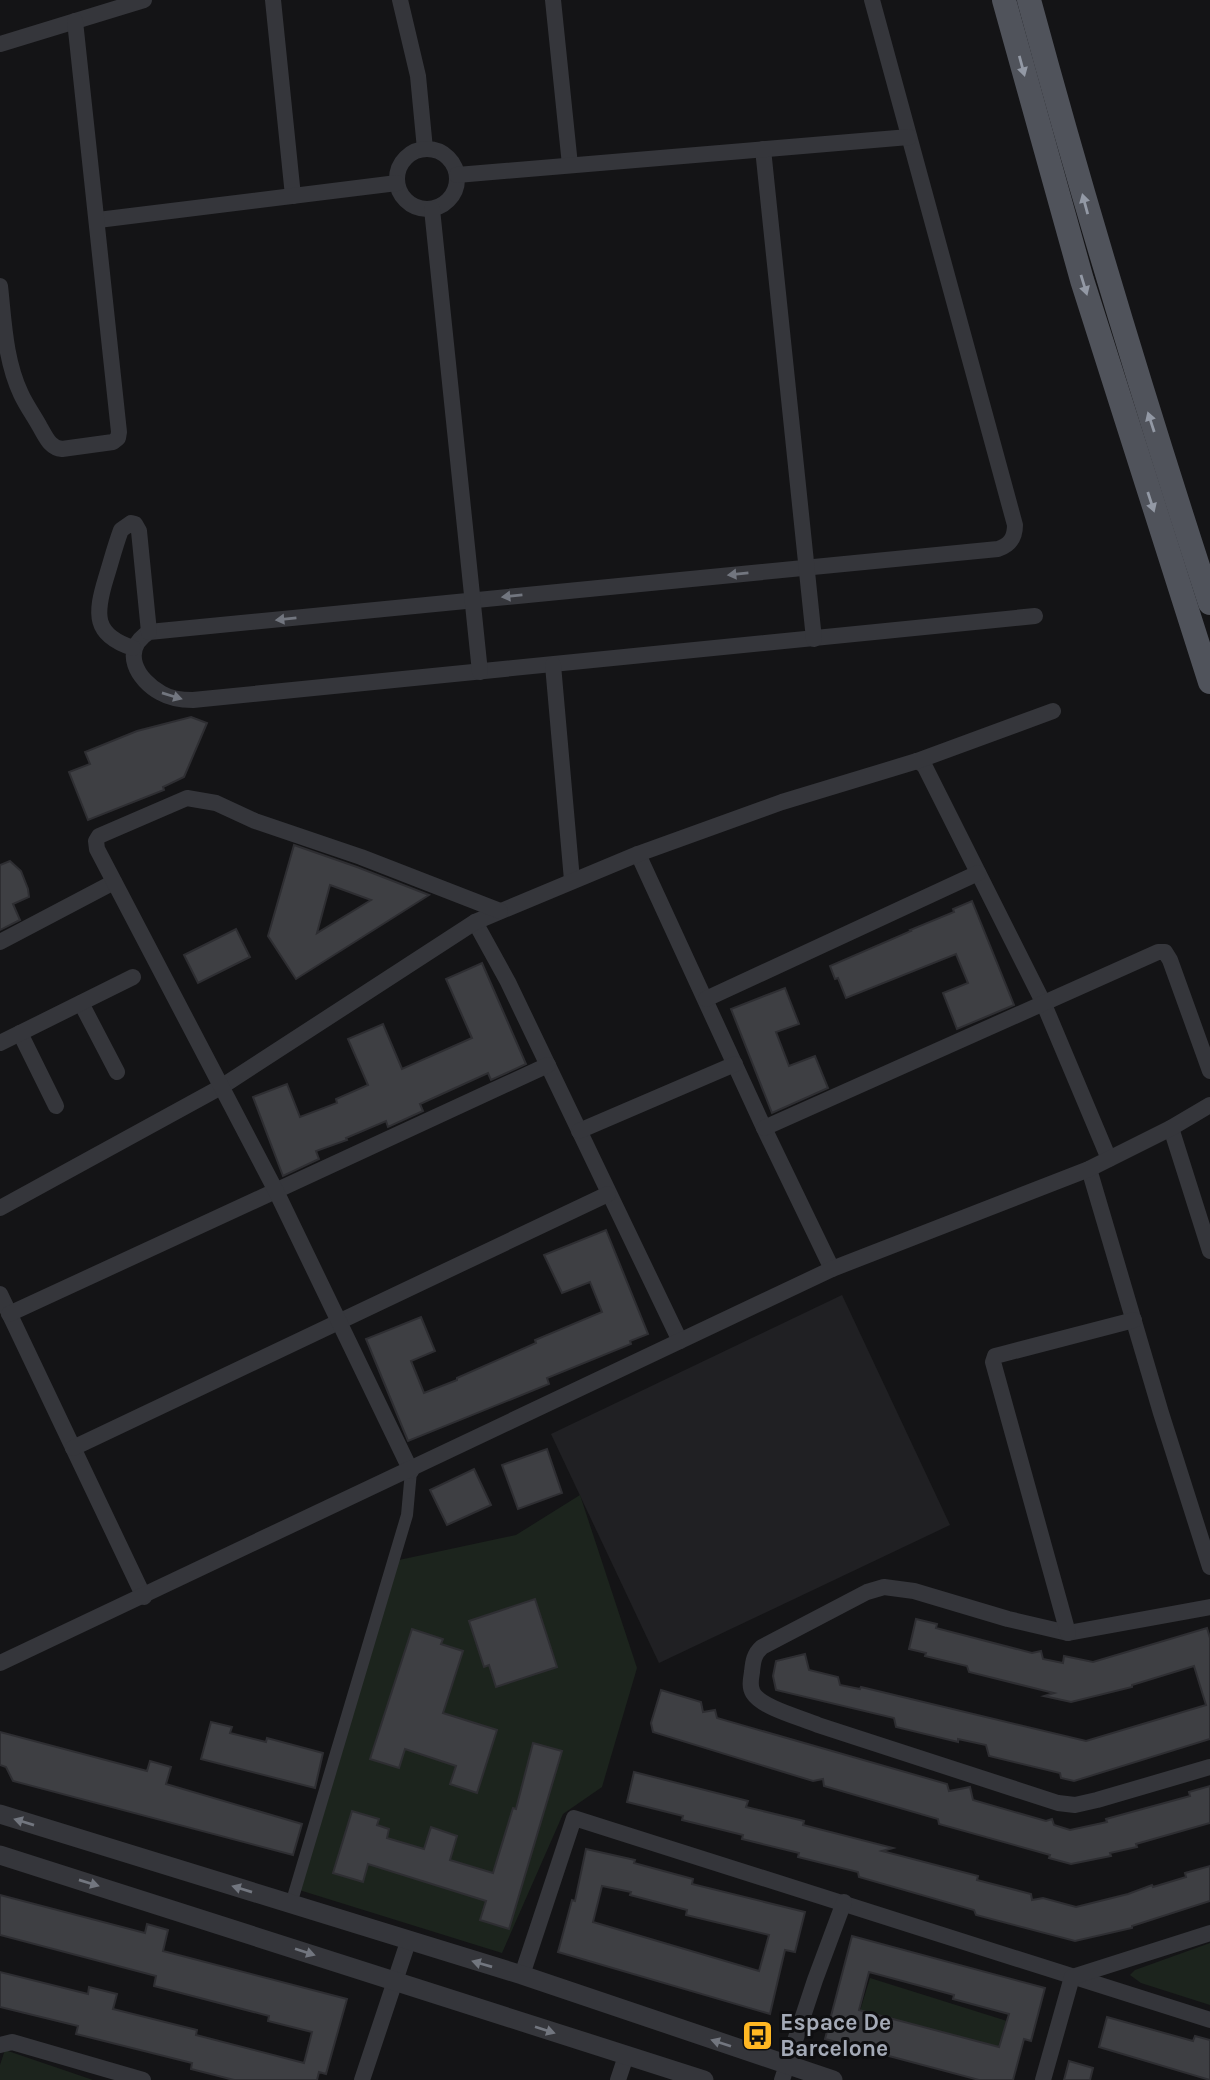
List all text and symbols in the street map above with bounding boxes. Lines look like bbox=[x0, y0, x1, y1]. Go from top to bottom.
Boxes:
one-way arrow bbox=[1017, 55, 1028, 77]
one-way arrow bbox=[1080, 193, 1090, 214]
one-way arrow bbox=[1079, 274, 1090, 295]
one-way arrow bbox=[1145, 411, 1155, 432]
one-way arrow bbox=[1147, 492, 1157, 513]
one-way arrow bbox=[727, 569, 749, 580]
one-way arrow bbox=[501, 591, 523, 602]
one-way arrow bbox=[274, 614, 296, 625]
one-way arrow bbox=[161, 692, 182, 702]
one-way arrow bbox=[14, 1816, 35, 1826]
one-way arrow bbox=[78, 1878, 99, 1889]
one-way arrow bbox=[231, 1883, 252, 1894]
one-way arrow bbox=[295, 1947, 316, 1958]
one-way arrow bbox=[472, 1958, 493, 1968]
place label: Espace De Barcelone bbox=[780, 2009, 891, 2062]
bus stop icon: Espace De Barcelone bbox=[740, 2018, 774, 2052]
one-way arrow bbox=[535, 2025, 556, 2036]
one-way arrow bbox=[711, 2037, 732, 2048]

